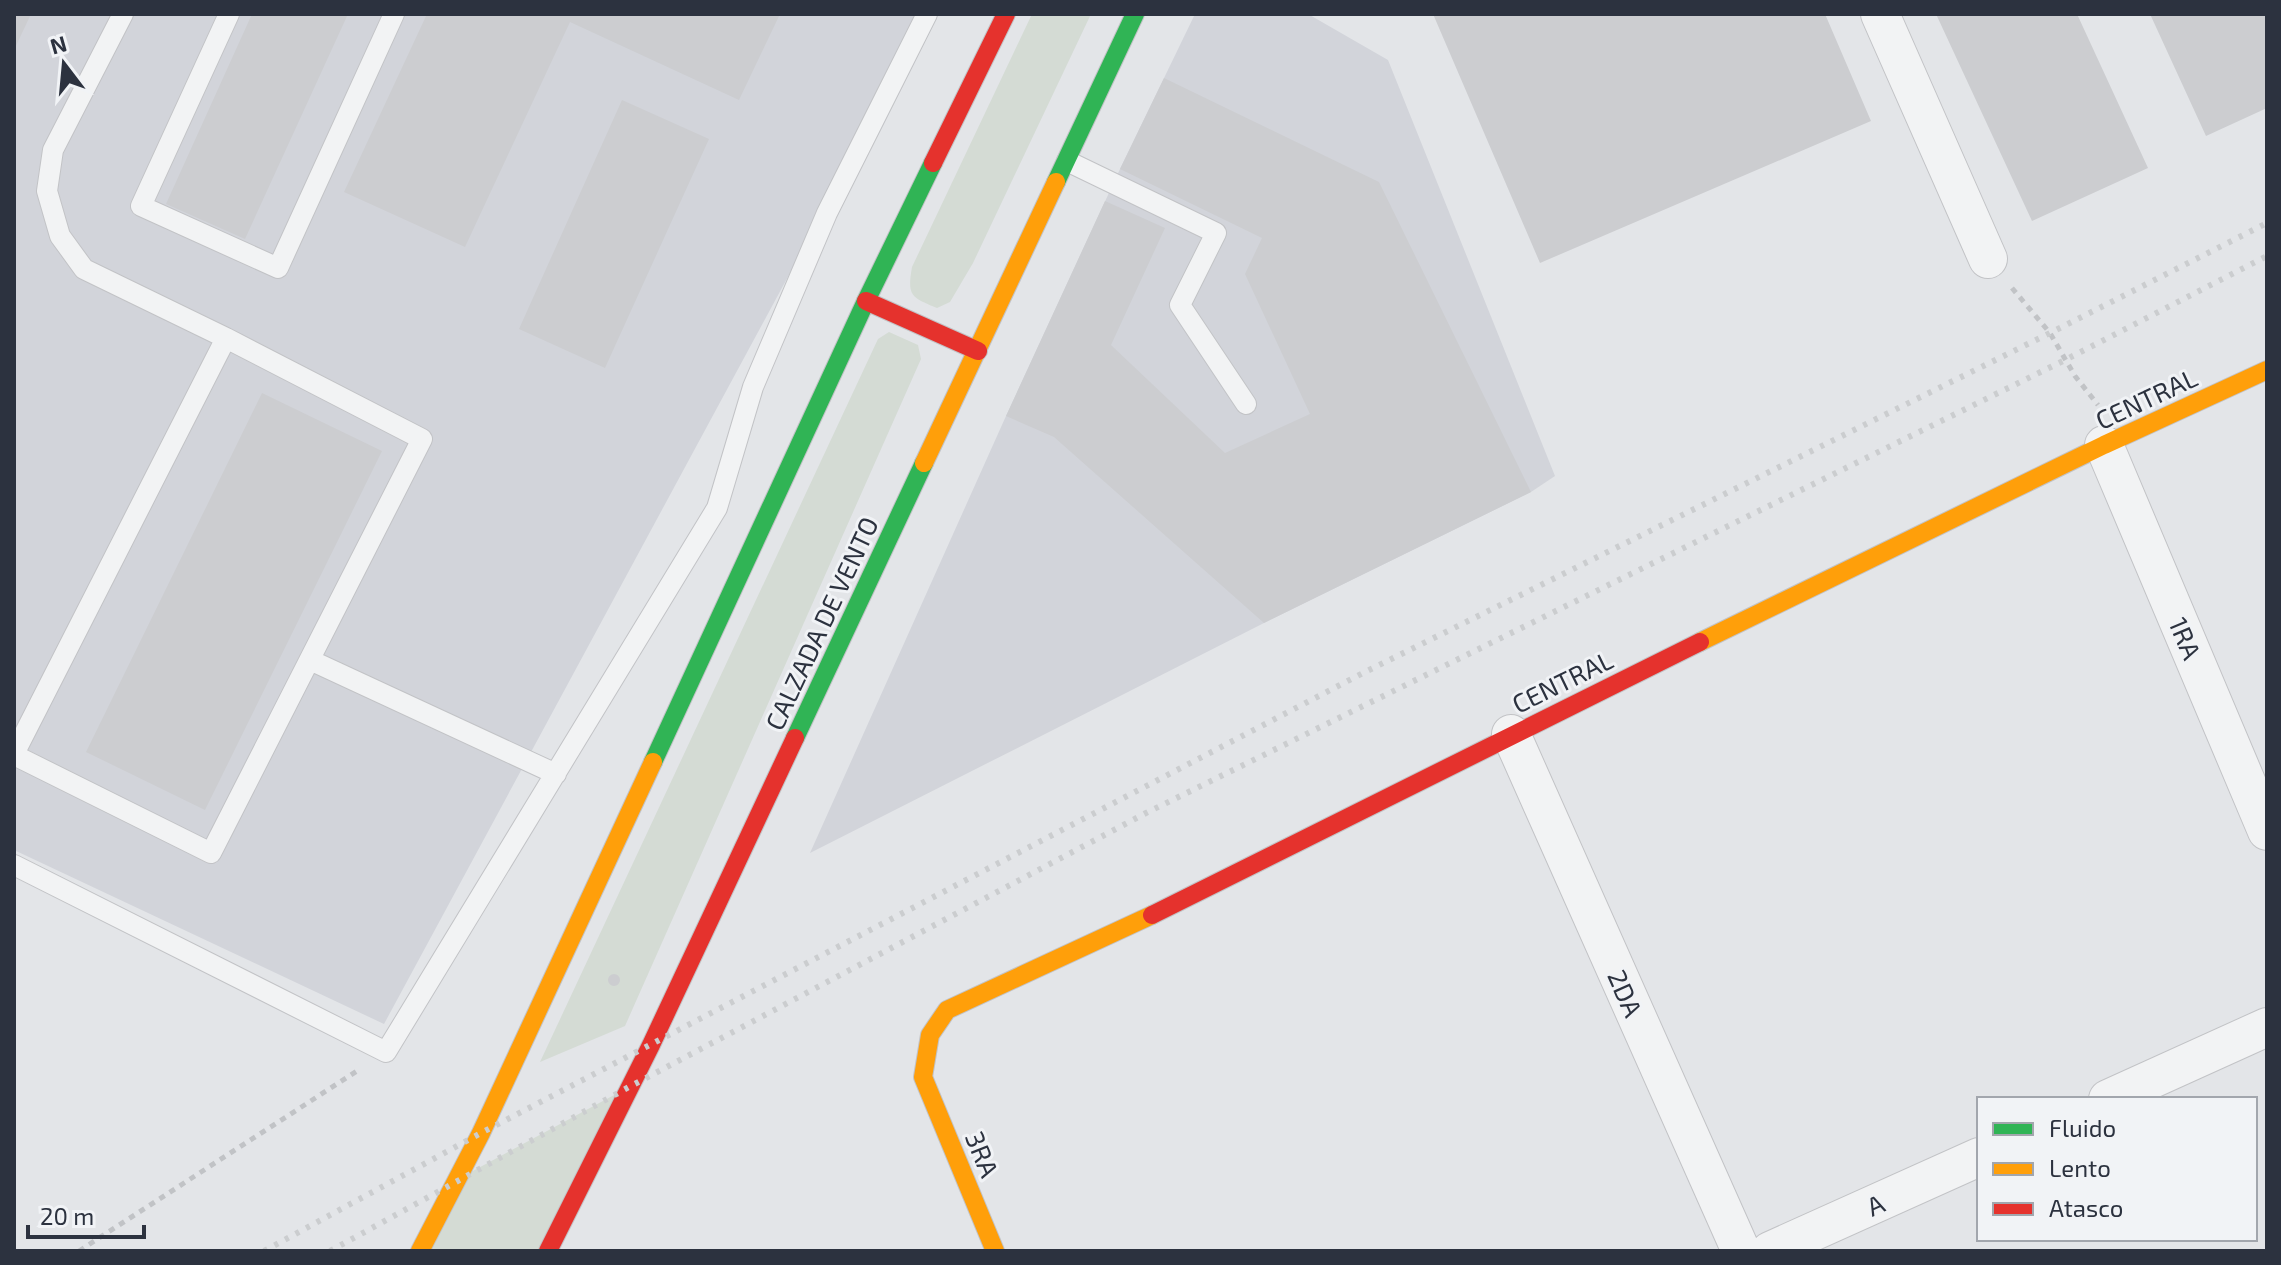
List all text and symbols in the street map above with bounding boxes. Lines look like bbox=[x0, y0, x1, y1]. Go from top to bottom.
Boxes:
north arrow bbox=[24, 24, 104, 104]
text: N bbox=[47, 29, 69, 58]
street label: CENTRAL bbox=[2090, 361, 2202, 435]
street label: CALZADA DE VENTO bbox=[758, 512, 884, 734]
street label: 1RA bbox=[2163, 612, 2209, 664]
street label: CENTRAL bbox=[1506, 643, 1618, 719]
street label: 2DA bbox=[1602, 965, 1650, 1021]
legend bbox=[1977, 1097, 2257, 1241]
text: Fluido bbox=[2049, 1113, 2116, 1142]
street label: 3RA bbox=[960, 1127, 1006, 1181]
text: Lento bbox=[2049, 1153, 2111, 1182]
street label: A bbox=[1861, 1187, 1889, 1221]
scale bar bbox=[28, 1189, 144, 1239]
text: Atasco bbox=[2049, 1193, 2123, 1222]
text: 20 m bbox=[40, 1201, 94, 1230]

